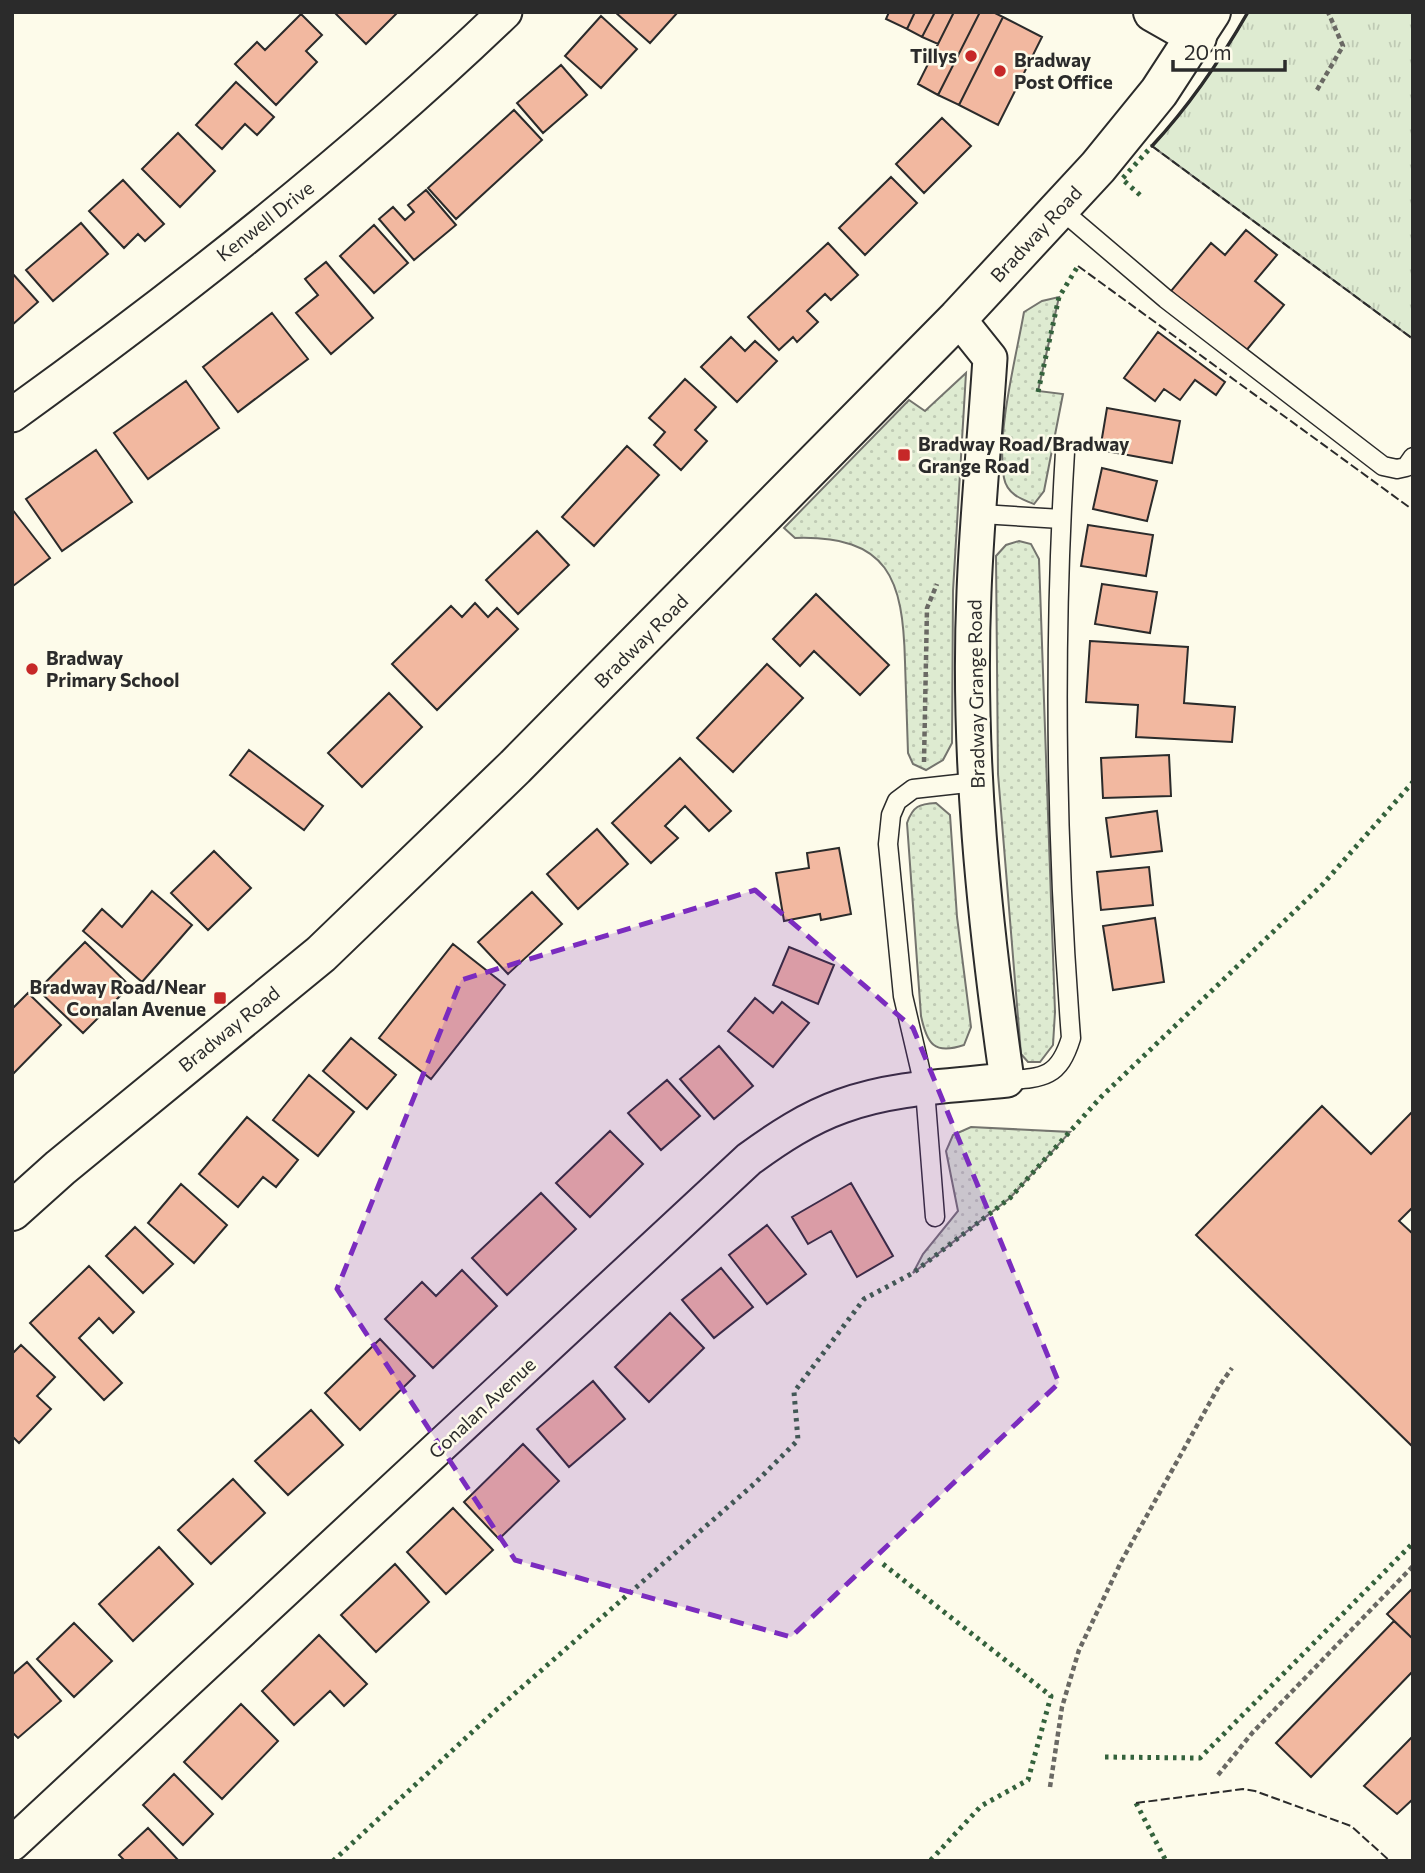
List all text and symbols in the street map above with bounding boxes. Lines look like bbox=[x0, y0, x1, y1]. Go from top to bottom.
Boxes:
scale bar bbox=[1173, 28, 1285, 72]
text: 20 m bbox=[1184, 39, 1232, 64]
place label: Tillys bbox=[910, 44, 957, 67]
marker: Tillys bbox=[963, 48, 979, 64]
place label: Bradway Post Office bbox=[1014, 48, 1113, 93]
marker: Bradway Post Office bbox=[992, 63, 1008, 79]
street label: Kenwell Drive bbox=[212, 176, 318, 266]
street label: Bradway Road bbox=[985, 181, 1086, 287]
place label: Bradway Road/Bradway Grange Road bbox=[918, 432, 1130, 477]
marker: Bradway Road/Bradway Grange Road bbox=[896, 447, 912, 463]
street label: Bradway Road bbox=[589, 589, 692, 692]
street label: Bradway Grange Road bbox=[962, 599, 989, 789]
place label: Bradway Primary School bbox=[46, 646, 179, 691]
marker: Bradway Primary School bbox=[24, 661, 40, 677]
place label: Bradway Road/Near Conalan Avenue bbox=[30, 975, 206, 1020]
street label: Bradway Road bbox=[174, 981, 284, 1076]
marker: Bradway Road/Near Conalan Avenue bbox=[212, 990, 228, 1006]
street label: Conalan Avenue bbox=[423, 1352, 540, 1463]

